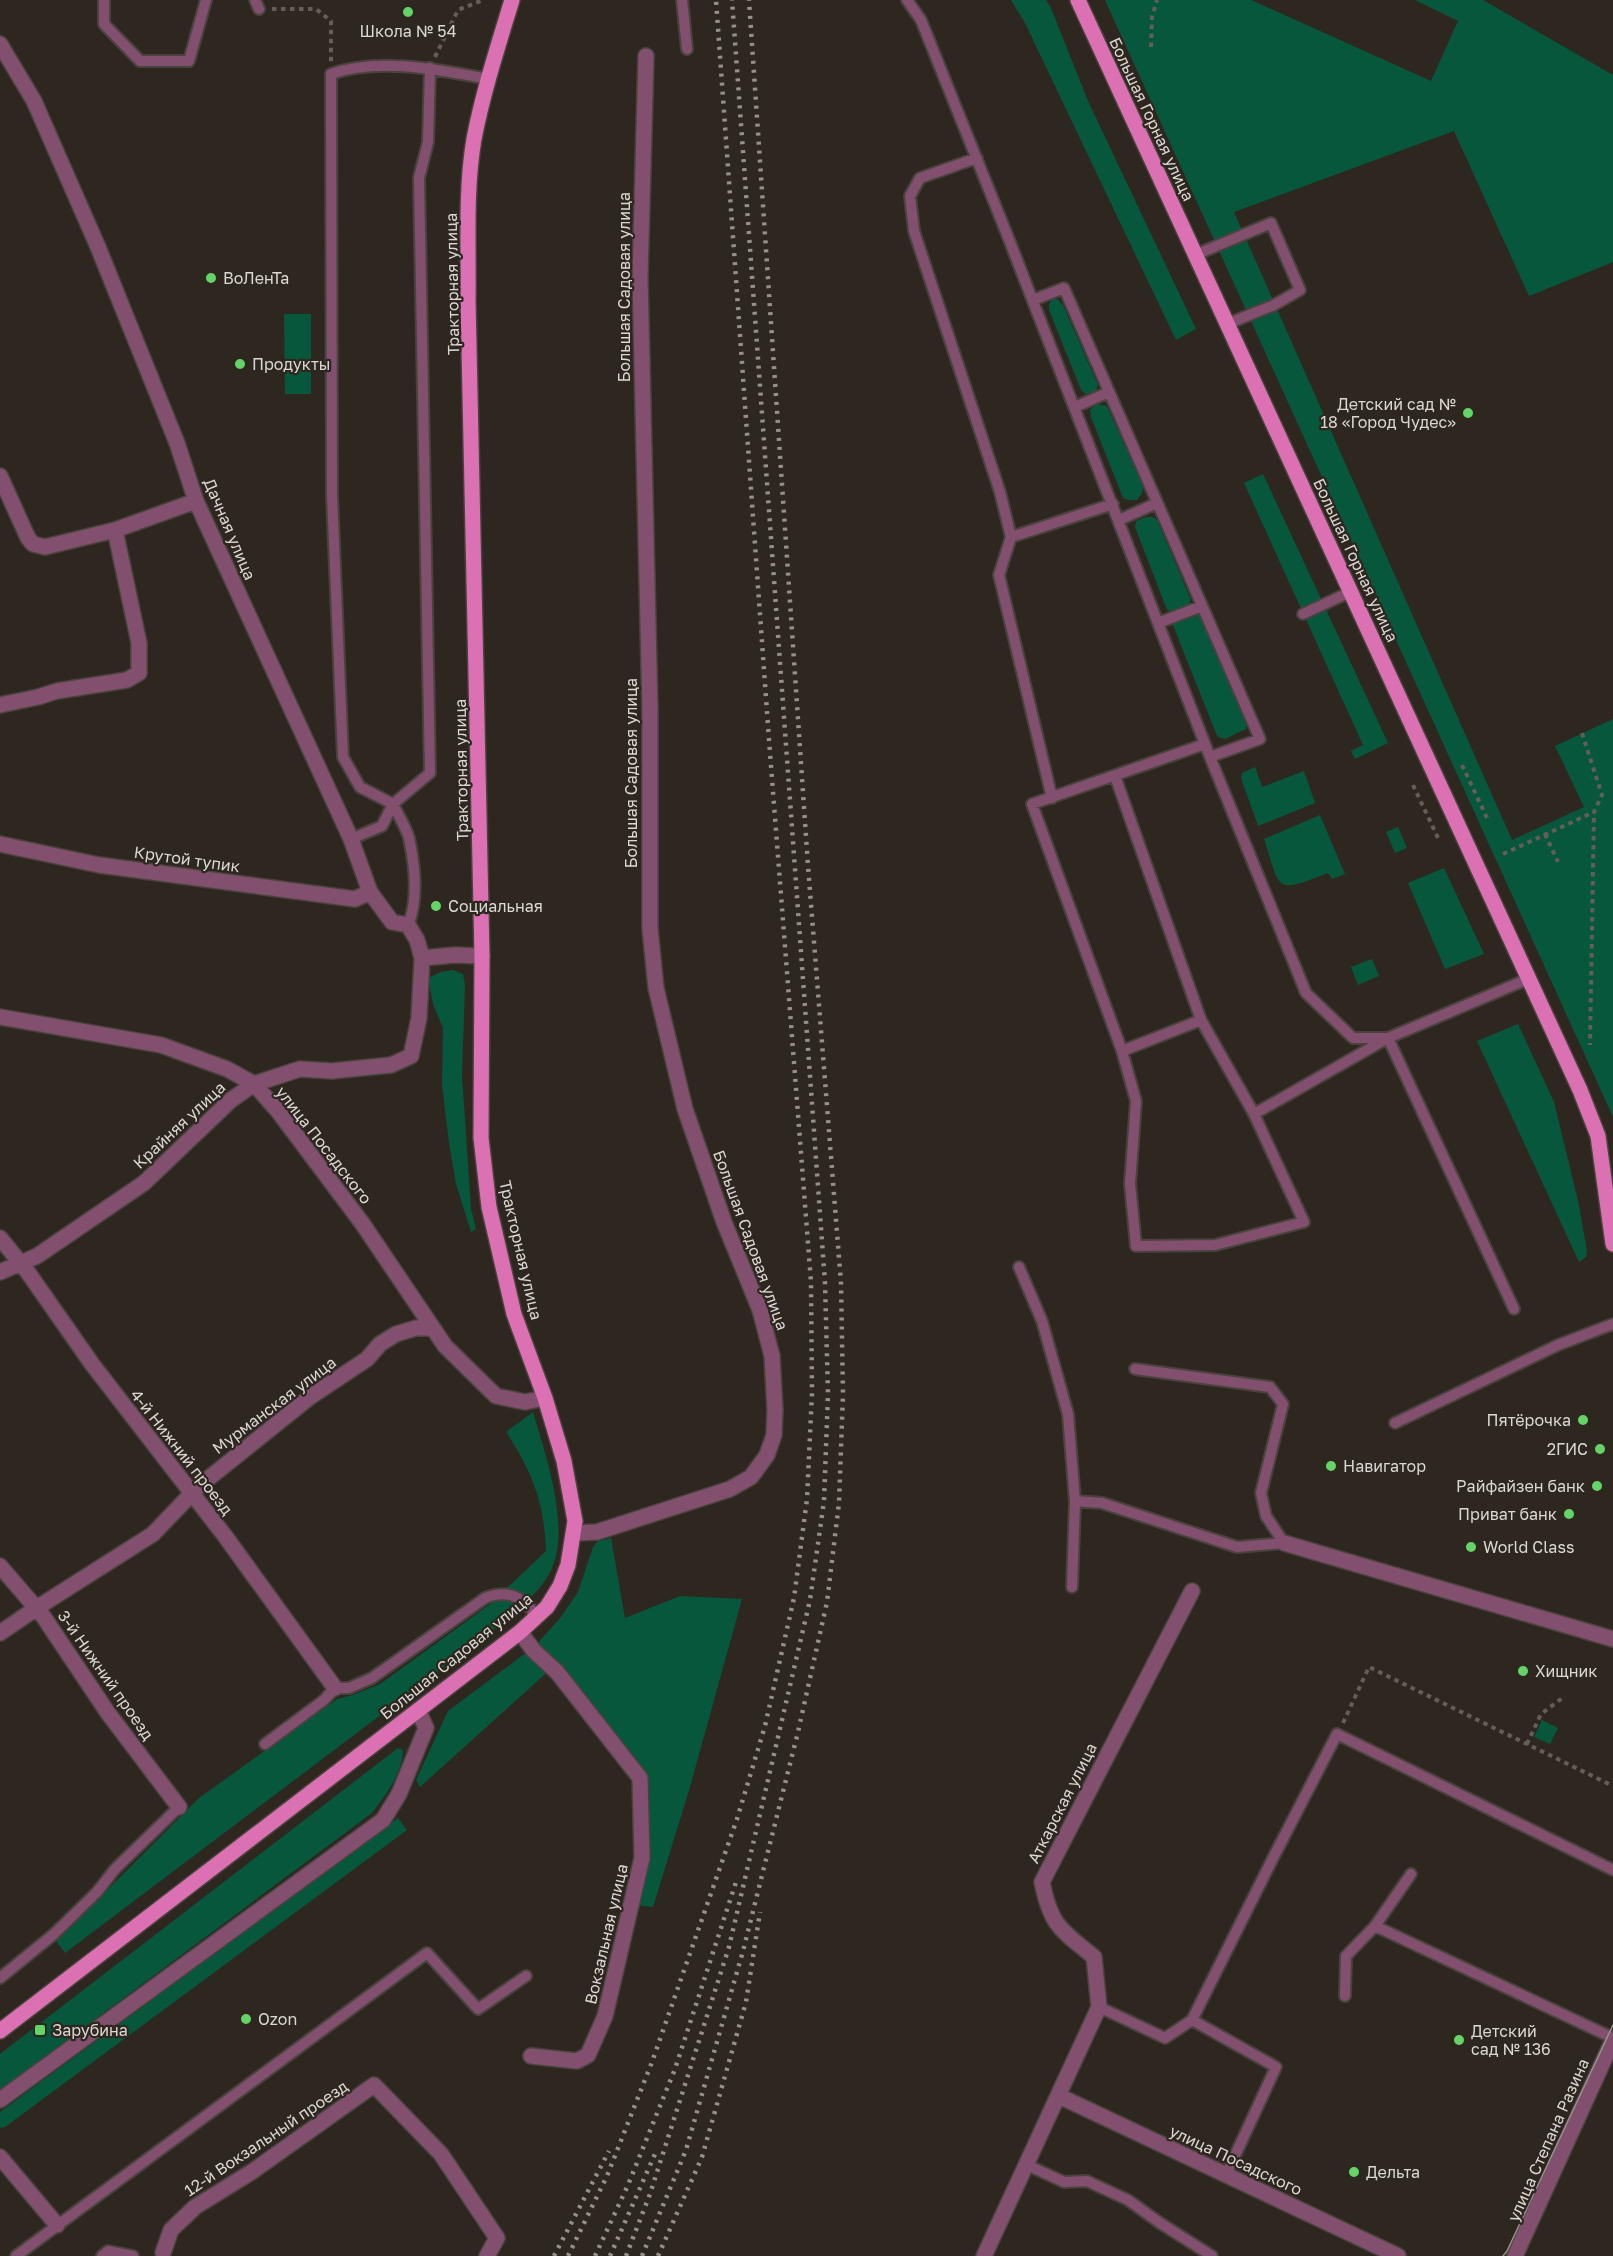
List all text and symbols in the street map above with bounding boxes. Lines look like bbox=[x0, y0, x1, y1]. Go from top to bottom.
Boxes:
marker: Школа № 54 bbox=[401, 5, 415, 19]
place label: Школа № 54 bbox=[360, 21, 456, 41]
street label: Большая Горная улица bbox=[1105, 34, 1199, 204]
street label: Большая Садовая улица bbox=[614, 192, 634, 382]
street label: Тракторная улица bbox=[441, 213, 463, 355]
place label: ВоЛенТа bbox=[223, 268, 289, 288]
marker: ВоЛенТа bbox=[204, 271, 218, 285]
place label: Продукты bbox=[252, 354, 330, 374]
marker: Продукты bbox=[233, 357, 247, 371]
place label: Детский сад № 18 «Город Чудес» bbox=[1320, 394, 1456, 432]
marker: Детский сад № 18 «Город Чудес» bbox=[1461, 406, 1475, 420]
street label: Дачная улица bbox=[200, 475, 260, 583]
street label: Большая Горная улица bbox=[1309, 475, 1403, 645]
street label: Большая Садовая улица bbox=[621, 678, 641, 868]
street label: Тракторная улица bbox=[450, 699, 472, 841]
street label: Крутой тупик bbox=[133, 842, 241, 876]
place label: Социальная bbox=[448, 896, 543, 916]
marker: Социальная bbox=[429, 899, 443, 913]
street label: Крайняя улица bbox=[129, 1077, 229, 1173]
street label: улица Посадского bbox=[272, 1082, 376, 1208]
street label: Большая Садовая улица bbox=[709, 1147, 793, 1333]
street label: Тракторная улица bbox=[495, 1178, 547, 1322]
street label: Мурманская улица bbox=[208, 1352, 340, 1458]
street label: 4-й Нижний проезд bbox=[127, 1385, 237, 1519]
place label: Пятёрочка bbox=[1487, 1410, 1571, 1430]
marker: Пятёрочка bbox=[1576, 1413, 1590, 1427]
place label: 2ГИС bbox=[1547, 1439, 1588, 1459]
marker: 2ГИС bbox=[1593, 1442, 1607, 1456]
place label: Навигатор bbox=[1343, 1456, 1426, 1476]
marker: Навигатор bbox=[1324, 1459, 1338, 1473]
place label: Райфайзен банк bbox=[1456, 1476, 1585, 1496]
marker: Райфайзен банк bbox=[1590, 1479, 1604, 1493]
place label: Приват банк bbox=[1458, 1504, 1557, 1524]
marker: Приват банк bbox=[1562, 1507, 1576, 1521]
place label: World Class bbox=[1483, 1537, 1574, 1557]
marker: World Class bbox=[1464, 1540, 1478, 1554]
street label: Большая Садовая улица bbox=[376, 1588, 536, 1724]
street label: 3-й Нижний проезд bbox=[54, 1606, 158, 1744]
place label: Хищник bbox=[1535, 1661, 1597, 1681]
marker: Хищник bbox=[1516, 1664, 1530, 1678]
street label: Аткарская улица bbox=[1023, 1740, 1101, 1866]
street label: Вокзальная улица bbox=[580, 1862, 632, 2006]
place label: Ozon bbox=[258, 2009, 297, 2029]
marker: Ozon bbox=[239, 2012, 253, 2026]
place label: Зарубина bbox=[52, 2020, 128, 2040]
place label: Детский сад № 136 bbox=[1471, 2021, 1551, 2059]
marker: Зарубина bbox=[33, 2023, 47, 2037]
marker: Детский сад № 136 bbox=[1452, 2033, 1466, 2047]
street label: улица Степана Разина bbox=[1503, 2055, 1593, 2225]
street label: 12-й Вокзальный проезд bbox=[180, 2076, 352, 2200]
street label: улица Посадского bbox=[1167, 2121, 1305, 2199]
place label: Дельта bbox=[1366, 2162, 1420, 2182]
marker: Дельта bbox=[1347, 2165, 1361, 2179]

